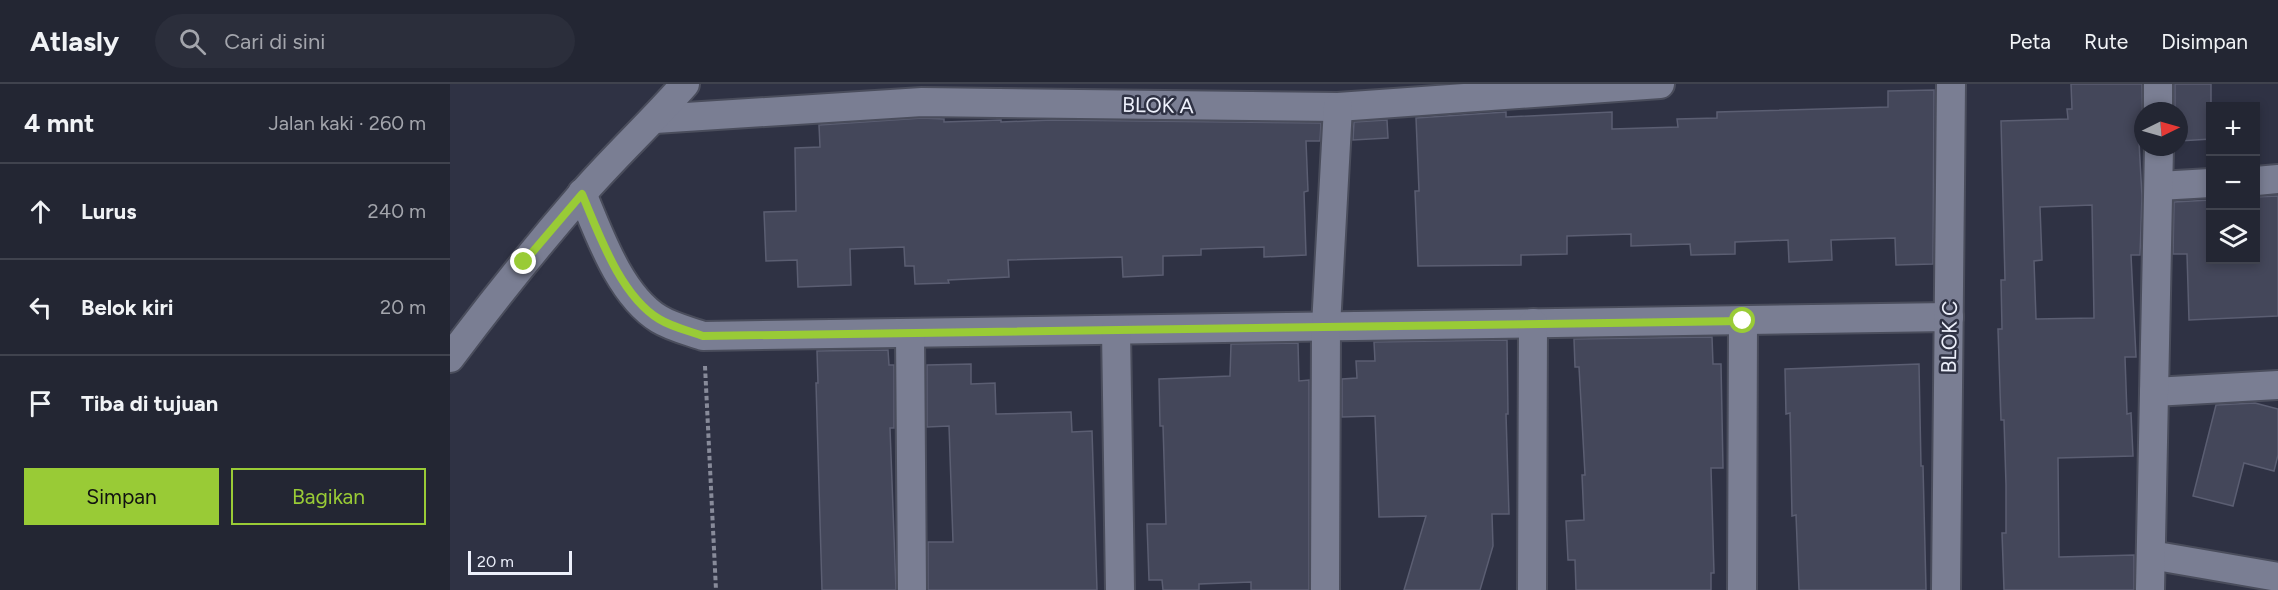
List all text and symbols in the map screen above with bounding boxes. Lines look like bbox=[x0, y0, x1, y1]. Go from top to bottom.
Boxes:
search box bbox=[155, 14, 575, 68]
text: Atlasly bbox=[30, 24, 119, 58]
icon: search bbox=[176, 25, 209, 58]
text: Cari di sini bbox=[224, 28, 325, 55]
text: Peta bbox=[2009, 29, 2051, 54]
text: Rute bbox=[2084, 29, 2128, 54]
text: Disimpan bbox=[2161, 29, 2248, 54]
street label: BLOK A bbox=[1122, 92, 1194, 118]
north arrow bbox=[2134, 102, 2188, 156]
map controls bbox=[2206, 102, 2260, 264]
button: + bbox=[2206, 102, 2260, 156]
text: 4 mnt bbox=[24, 107, 95, 139]
text: Jalan kaki · 260 m bbox=[269, 111, 426, 135]
button: − bbox=[2206, 156, 2260, 210]
icon: ahead bbox=[24, 195, 57, 228]
text: Lurus bbox=[81, 198, 136, 225]
text: 240 m bbox=[368, 199, 426, 223]
button: layers bbox=[2206, 210, 2260, 264]
route end bbox=[510, 248, 536, 274]
icon: left bbox=[24, 291, 57, 324]
text: Belok kiri bbox=[81, 294, 174, 321]
text: 20 m bbox=[380, 295, 426, 319]
street label: BLOK C bbox=[1936, 300, 1962, 374]
route start bbox=[1729, 307, 1755, 333]
icon: arrive bbox=[24, 387, 57, 420]
text: Tiba di tujuan bbox=[81, 390, 218, 417]
button: Simpan bbox=[24, 468, 219, 525]
button: Bagikan bbox=[231, 468, 426, 525]
scale bar bbox=[468, 548, 572, 576]
text: 20 m bbox=[477, 552, 514, 571]

